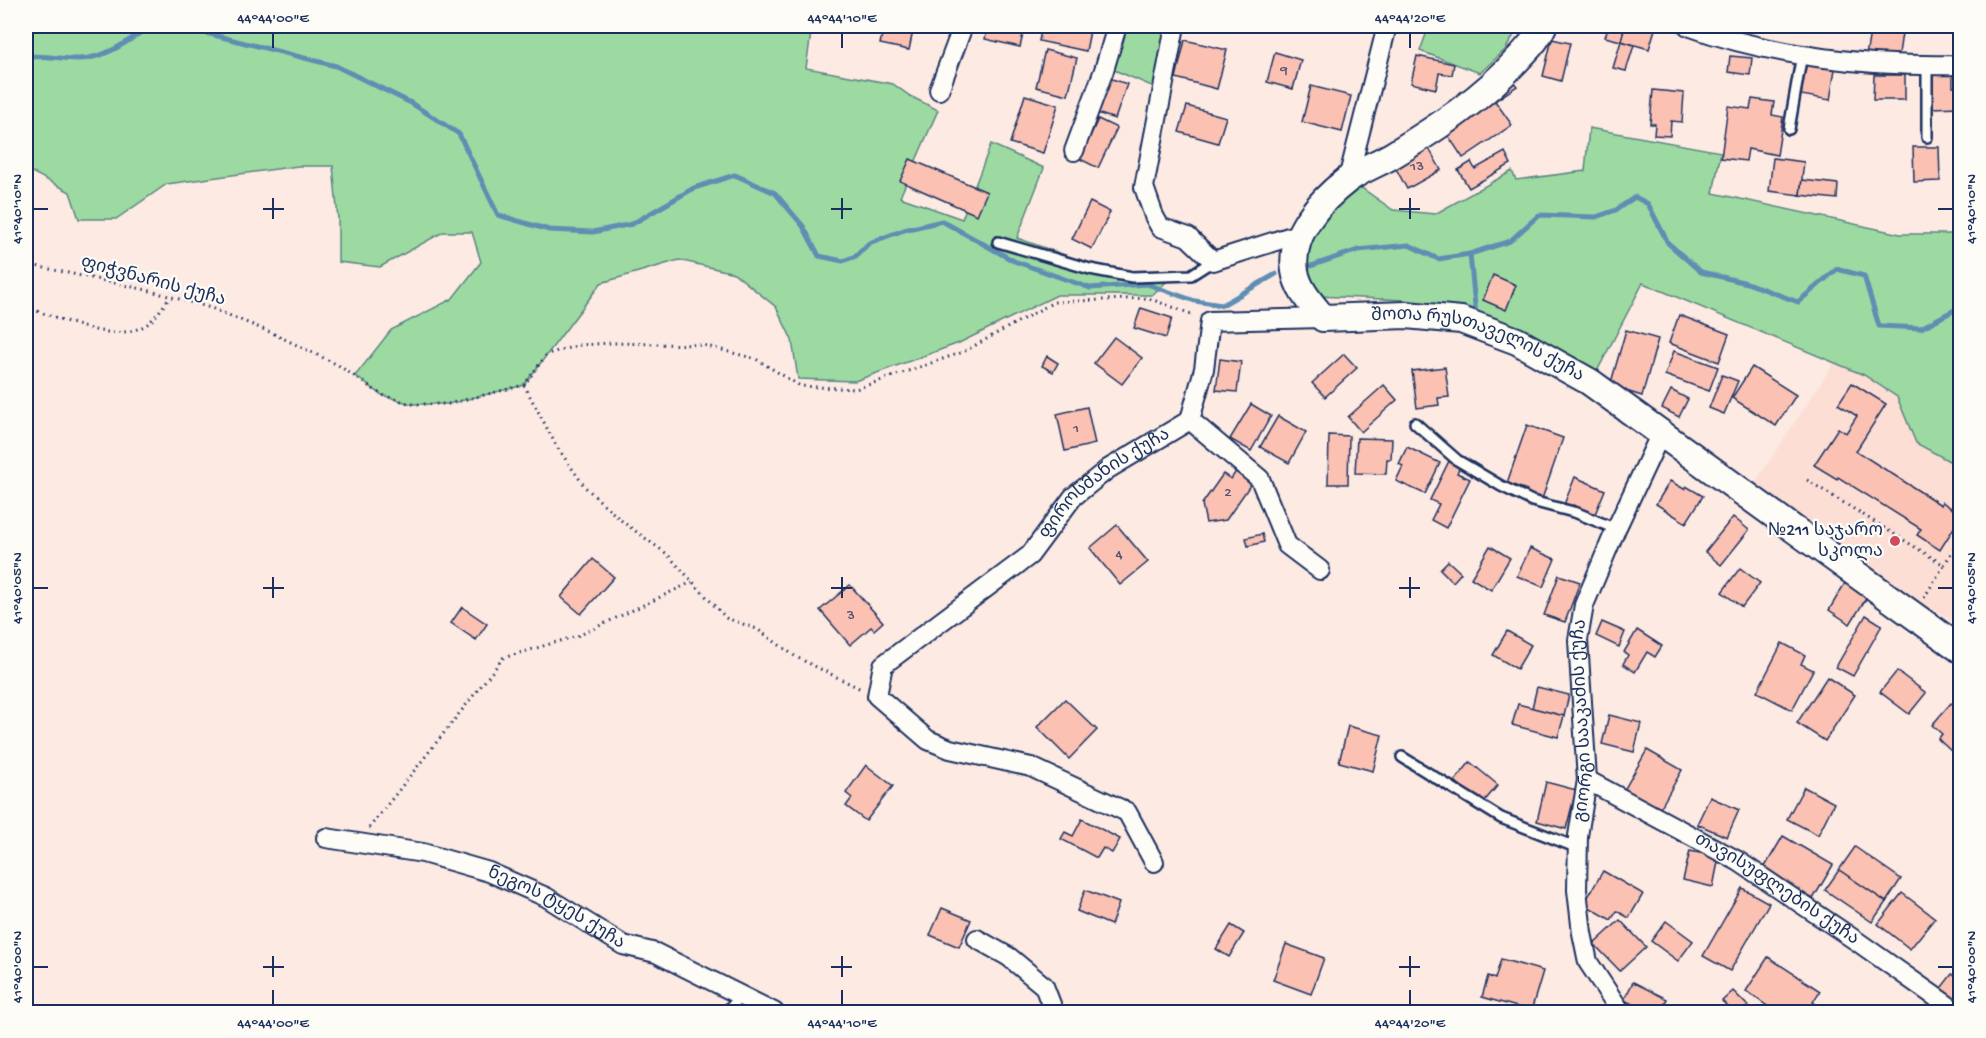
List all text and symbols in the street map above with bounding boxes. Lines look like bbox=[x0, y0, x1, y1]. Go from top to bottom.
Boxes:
text: 44°44'00"E bbox=[237, 10, 309, 28]
text: 44°44'10"E bbox=[807, 10, 877, 28]
text: 44°44'20"E bbox=[1375, 10, 1446, 28]
house number: 9 bbox=[1279, 62, 1288, 80]
house number: 13 bbox=[1409, 158, 1424, 176]
text: 41°40'10"N bbox=[9, 174, 27, 244]
text: 41°40'10"N bbox=[1963, 174, 1981, 244]
street label: ფიჭვნარის ქუჩა bbox=[78, 252, 228, 311]
street label: შოთა რუსთაველის ქუჩა bbox=[1371, 304, 1588, 387]
house number: 1 bbox=[1072, 420, 1079, 438]
street label: ფიროსმანის ქუჩა bbox=[1035, 424, 1174, 543]
house number: 2 bbox=[1224, 484, 1232, 502]
place label: №211 საჯარო სკოლა bbox=[1768, 520, 1883, 563]
marker: №211 საჯარო სკოლა bbox=[1888, 534, 1902, 548]
house number: 4 bbox=[1115, 546, 1123, 564]
text: 41°40'05"N bbox=[9, 552, 27, 624]
text: 41°40'05"N bbox=[1963, 552, 1981, 624]
house number: 3 bbox=[846, 607, 855, 625]
street label: გიორგი სააკაძის ქუჩა bbox=[1567, 618, 1598, 824]
street label: თავისუფლების ქუჩა bbox=[1691, 829, 1863, 950]
street label: ნეგოს ტყეს ქუჩა bbox=[484, 862, 629, 954]
text: 41°40'00"N bbox=[9, 931, 27, 1003]
text: 41°40'00"N bbox=[1963, 931, 1981, 1003]
text: 44°44'00"E bbox=[237, 1015, 309, 1033]
text: 44°44'10"E bbox=[807, 1015, 877, 1033]
text: 44°44'20"E bbox=[1375, 1015, 1446, 1033]

